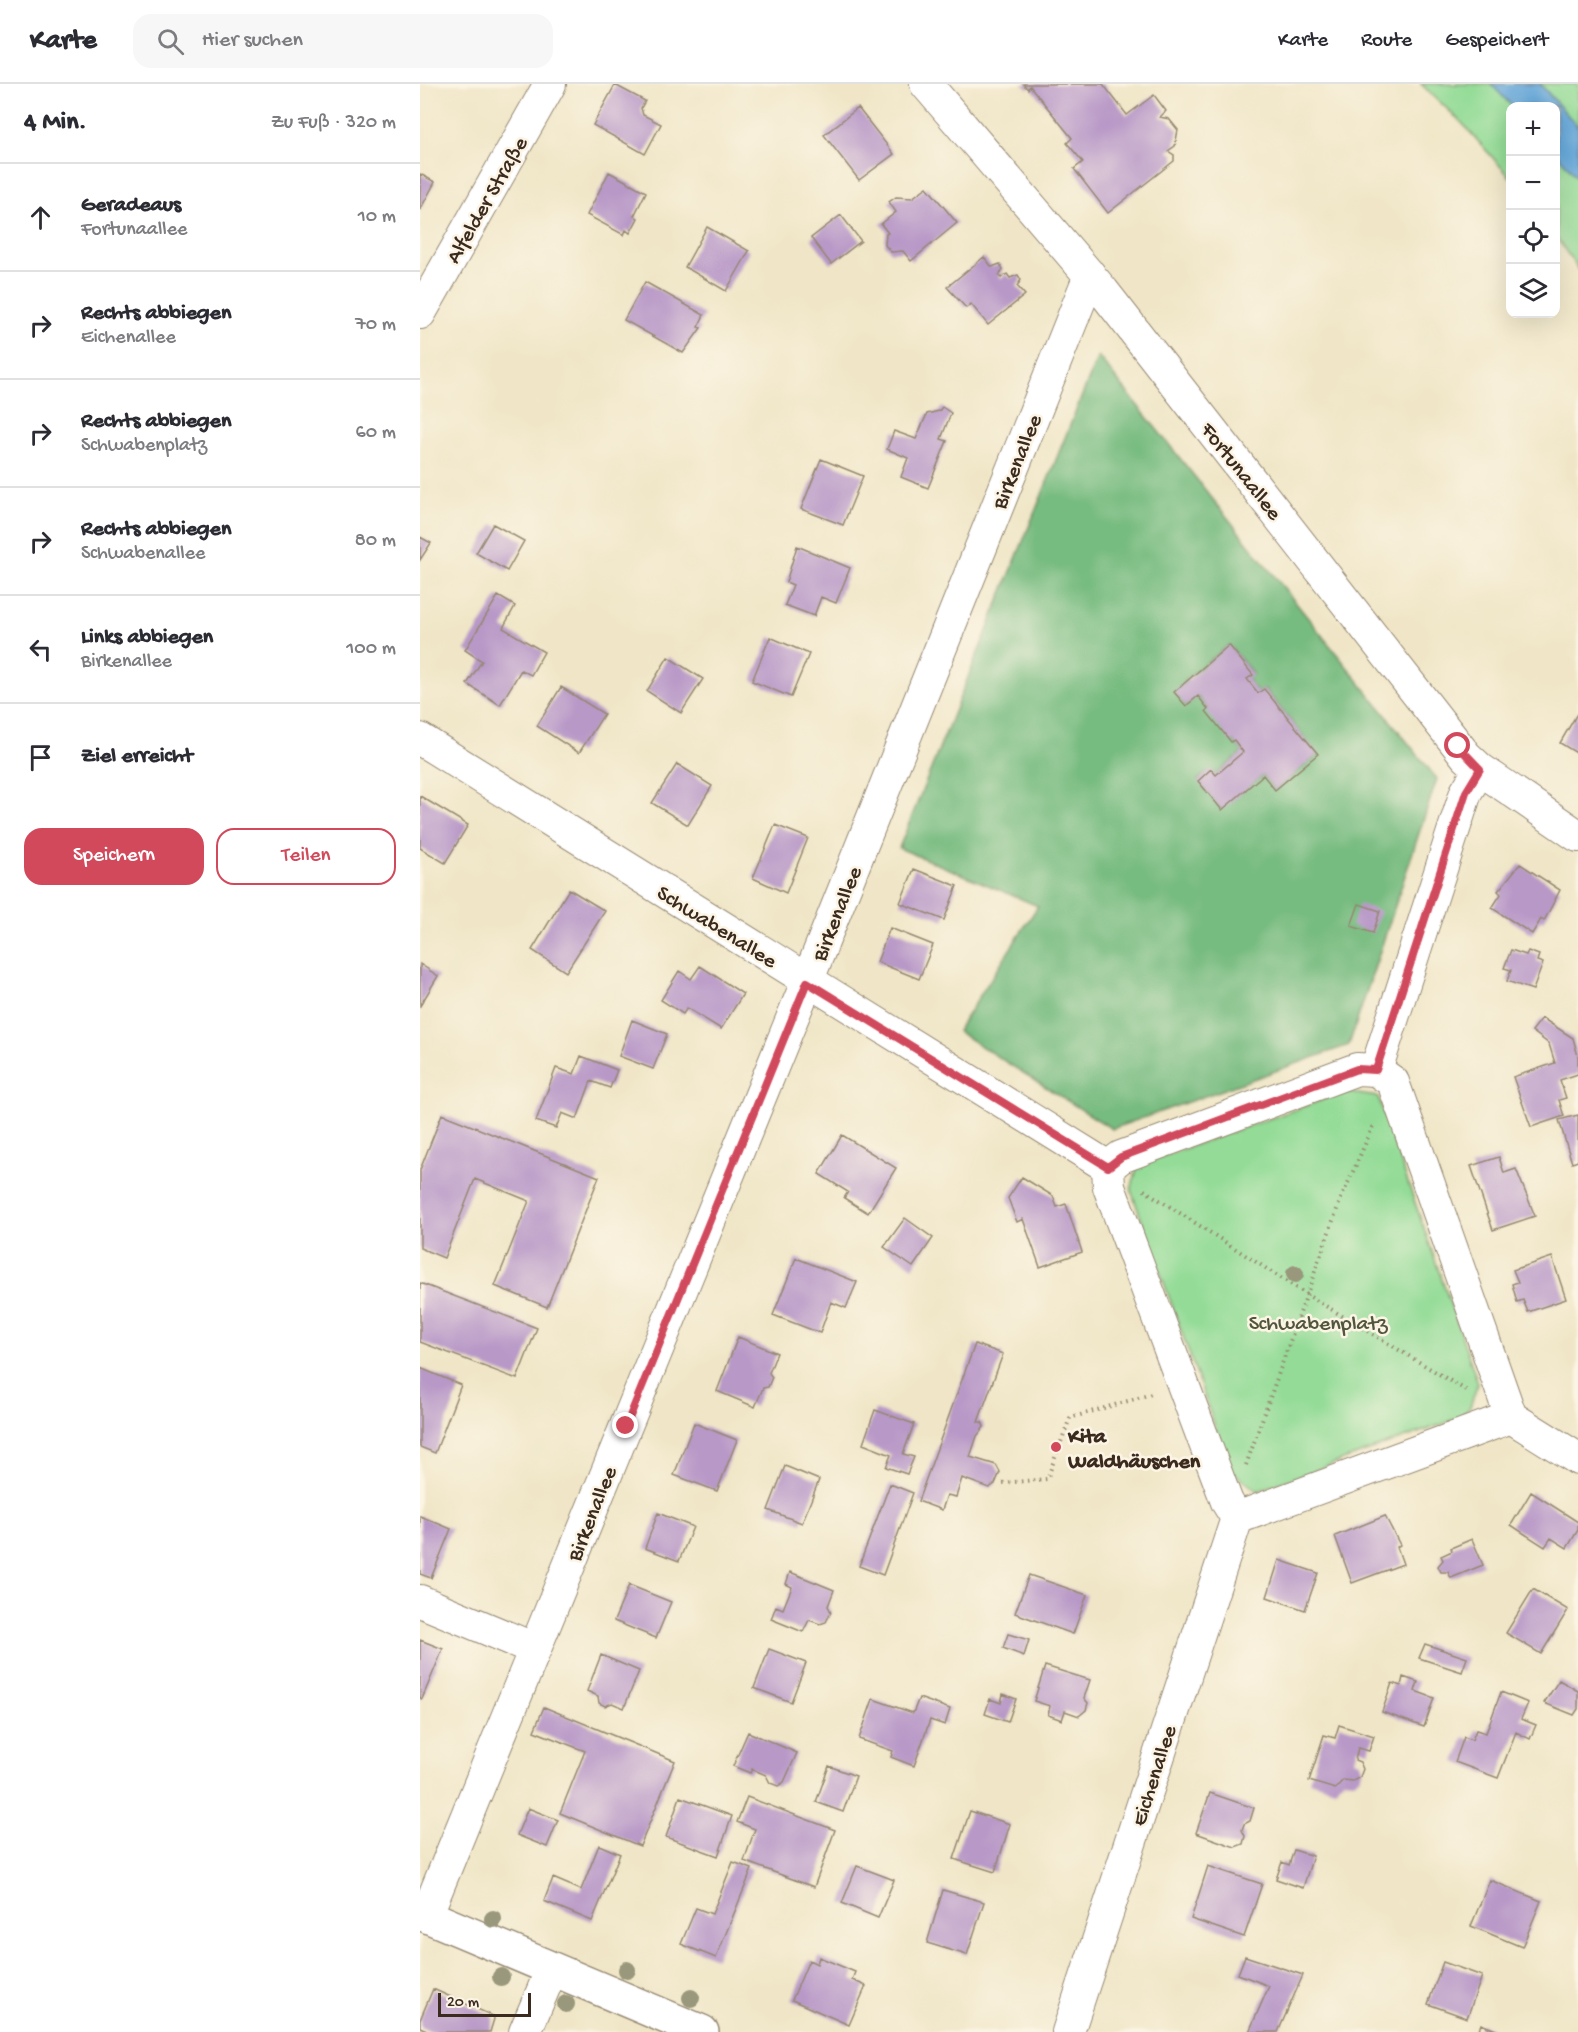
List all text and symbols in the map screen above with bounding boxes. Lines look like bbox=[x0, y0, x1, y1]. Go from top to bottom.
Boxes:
search box bbox=[133, 14, 553, 68]
text: Karte bbox=[30, 25, 97, 58]
icon: search bbox=[154, 25, 187, 58]
text: Hier suchen bbox=[202, 28, 303, 54]
text: Karte bbox=[1278, 29, 1328, 54]
text: Route bbox=[1361, 29, 1412, 54]
text: Gespeichert bbox=[1445, 29, 1548, 54]
map controls bbox=[1506, 102, 1560, 318]
button: + bbox=[1506, 102, 1560, 156]
text: 4 Min. bbox=[24, 108, 87, 139]
text: Zu Fuß · 320 m bbox=[271, 112, 396, 135]
street label: Alfelder Straße bbox=[442, 132, 536, 269]
button: − bbox=[1506, 156, 1560, 210]
text: Geradeaus bbox=[81, 193, 181, 219]
icon: ahead bbox=[24, 201, 57, 234]
text: 10 m bbox=[358, 206, 396, 229]
button: locate bbox=[1506, 210, 1560, 264]
text: Fortunaallee bbox=[81, 219, 187, 242]
button: layers bbox=[1506, 264, 1560, 318]
text: Rechts abbiegen bbox=[81, 301, 231, 327]
icon: right bbox=[24, 309, 57, 342]
text: 70 m bbox=[355, 314, 396, 337]
text: Eichenallee bbox=[81, 327, 176, 350]
text: Rechts abbiegen bbox=[81, 409, 231, 435]
street label: Birkenallee bbox=[988, 411, 1050, 515]
icon: right bbox=[24, 417, 57, 450]
street label: Fortunaallee bbox=[1193, 418, 1287, 527]
text: 60 m bbox=[356, 422, 396, 445]
text: Schwabenplatz bbox=[81, 435, 207, 458]
text: Rechts abbiegen bbox=[81, 517, 231, 543]
icon: right bbox=[24, 525, 57, 558]
text: 80 m bbox=[355, 530, 396, 553]
text: Schwabenallee bbox=[81, 543, 205, 566]
text: Links abbiegen bbox=[81, 625, 213, 651]
icon: left bbox=[24, 633, 57, 666]
text: 100 m bbox=[346, 638, 396, 661]
text: Birkenallee bbox=[81, 651, 172, 674]
route start bbox=[1444, 732, 1470, 758]
icon: arrive bbox=[24, 741, 57, 774]
text: Ziel erreicht bbox=[81, 744, 193, 770]
button: Speichern bbox=[24, 828, 204, 885]
button: Teilen bbox=[216, 828, 396, 885]
street label: Birkenallee bbox=[808, 863, 870, 967]
street label: Schwabenallee bbox=[651, 881, 781, 976]
park label: Schwabenplatz bbox=[1249, 1312, 1389, 1338]
route end bbox=[612, 1412, 638, 1438]
place label: Kita Waldhäuschen bbox=[1067, 1425, 1201, 1476]
marker: Kita Waldhäuschen bbox=[1049, 1440, 1063, 1454]
street label: Birkenallee bbox=[563, 1463, 625, 1567]
street label: Eichenallee bbox=[1127, 1722, 1184, 1830]
scale bar bbox=[438, 1990, 531, 2018]
text: 20 m bbox=[447, 1994, 479, 2013]

